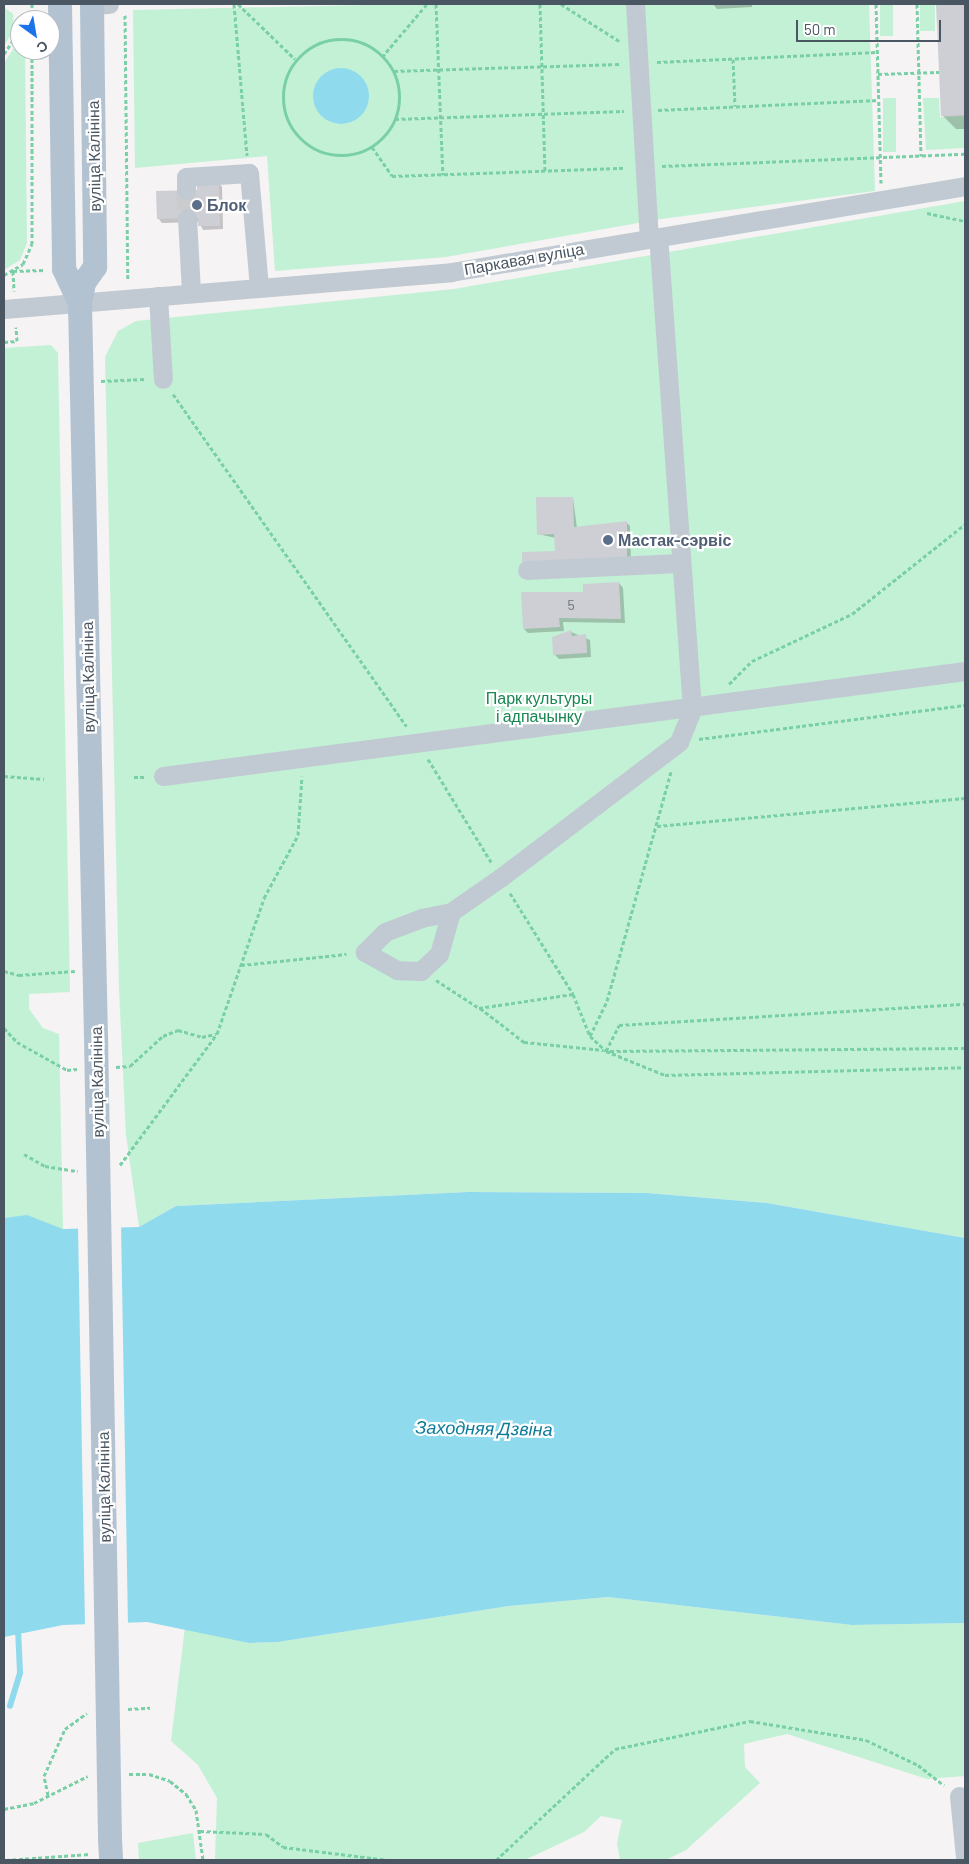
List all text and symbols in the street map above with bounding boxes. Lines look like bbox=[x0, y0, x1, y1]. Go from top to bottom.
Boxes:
north arrow bbox=[10, 10, 60, 60]
scale bar bbox=[799, 10, 944, 42]
text: 50 m bbox=[804, 20, 836, 38]
text: С bbox=[34, 37, 51, 57]
street label: вуліца Калініна bbox=[83, 100, 105, 212]
place label: Блок bbox=[207, 195, 246, 215]
marker: Блок bbox=[191, 199, 203, 211]
street label: Паркавая вуліца bbox=[463, 239, 585, 279]
place label: Мастак-сэрвіс bbox=[618, 530, 731, 550]
marker: Мастак-сэрвіс bbox=[602, 534, 614, 546]
house number: 5 bbox=[567, 597, 575, 613]
street label: вуліца Калініна bbox=[77, 621, 99, 733]
park label: Парк культуры і адпачынку bbox=[486, 688, 592, 726]
street label: вуліца Калініна bbox=[86, 1026, 108, 1138]
water label: Заходняя Дзвіна bbox=[415, 1416, 553, 1440]
street label: вуліца Калініна bbox=[93, 1431, 115, 1543]

